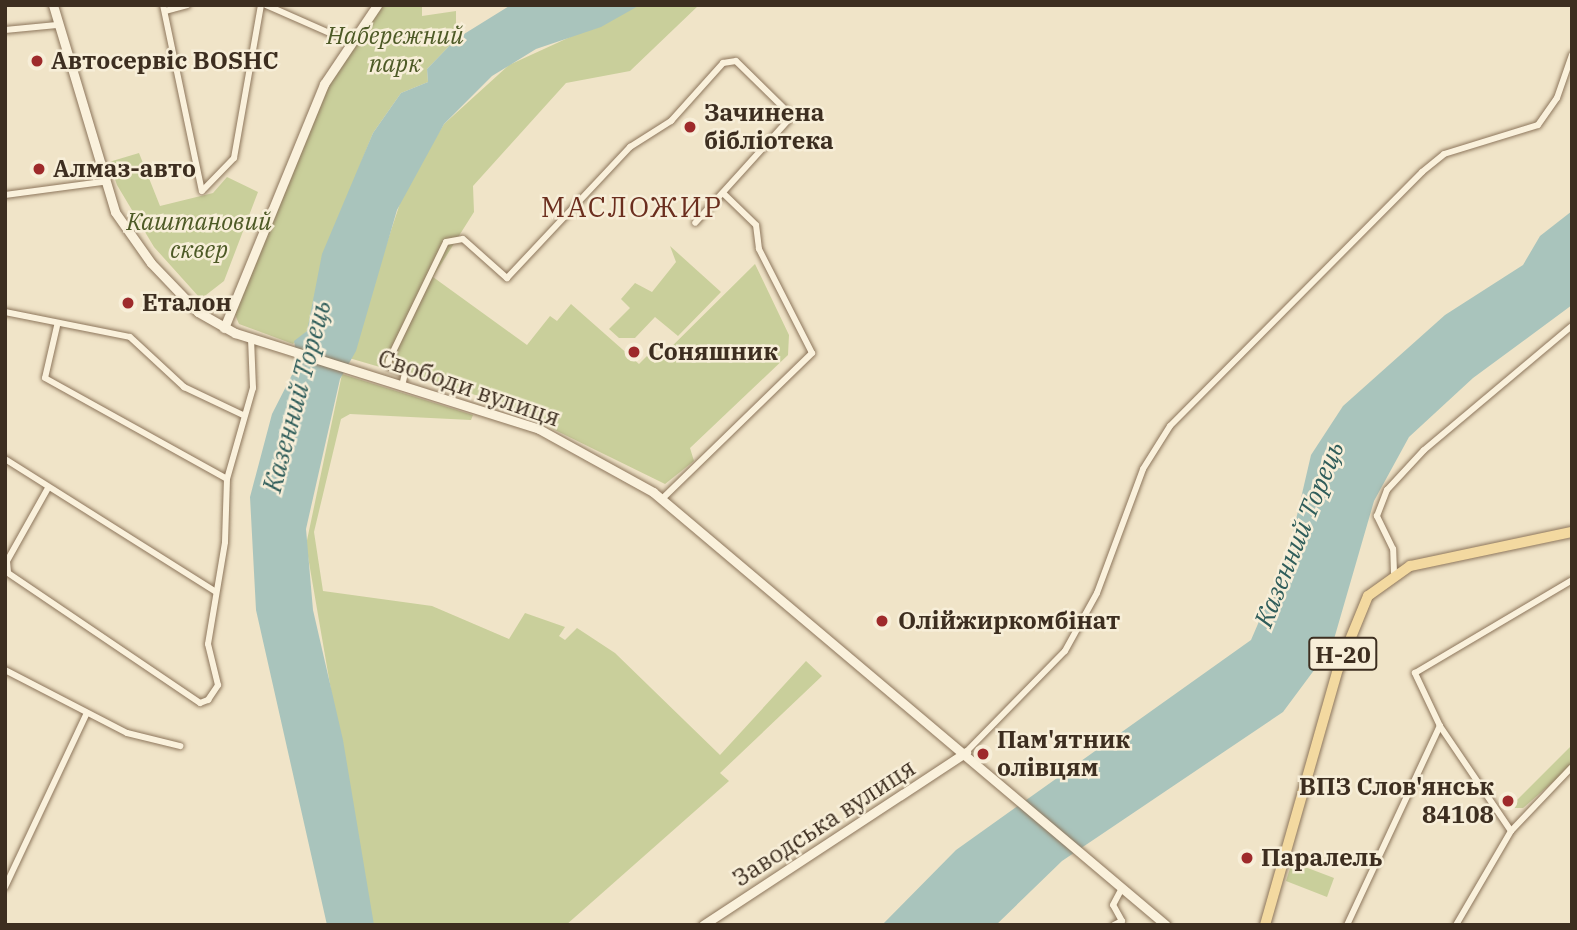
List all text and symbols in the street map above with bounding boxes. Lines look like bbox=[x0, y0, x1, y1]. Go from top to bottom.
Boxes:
park label: Набережний парк bbox=[326, 22, 464, 78]
place label: Автосервіс BOSHC bbox=[51, 47, 278, 75]
marker: Автосервіс BOSHC bbox=[29, 53, 45, 69]
place label: Зачинена бібліотека bbox=[704, 99, 834, 155]
marker: Зачинена бібліотека bbox=[682, 119, 698, 135]
place label: Алмаз-авто bbox=[53, 155, 196, 183]
marker: Алмаз-авто bbox=[31, 161, 47, 177]
district label: МАСЛОЖИР bbox=[542, 190, 722, 224]
park label: Каштановий сквер bbox=[126, 208, 272, 264]
place label: Еталон bbox=[142, 289, 232, 317]
marker: Еталон bbox=[120, 295, 136, 311]
water label: Казенний Торець bbox=[256, 297, 338, 495]
place label: Соняшник bbox=[648, 338, 778, 366]
street label: Свободи вулиця bbox=[374, 343, 564, 433]
marker: Соняшник bbox=[626, 344, 642, 360]
water label: Казенний Торець bbox=[1248, 437, 1350, 631]
place label: Олійжиркомбiнат bbox=[898, 607, 1120, 635]
marker: Олійжиркомбiнат bbox=[872, 611, 892, 631]
road number: Н-20 bbox=[1308, 634, 1378, 674]
place label: Пам'ятник олівцям bbox=[997, 726, 1130, 782]
marker: Пам'ятник олівцям bbox=[975, 746, 991, 762]
street label: Заводська вулиця bbox=[727, 753, 921, 893]
place label: ВПЗ Слов'янськ 84108 bbox=[1299, 773, 1494, 829]
marker: ВПЗ Слов'янськ 84108 bbox=[1500, 793, 1516, 809]
place label: Паралель bbox=[1261, 844, 1382, 872]
marker: Паралель bbox=[1239, 850, 1255, 866]

